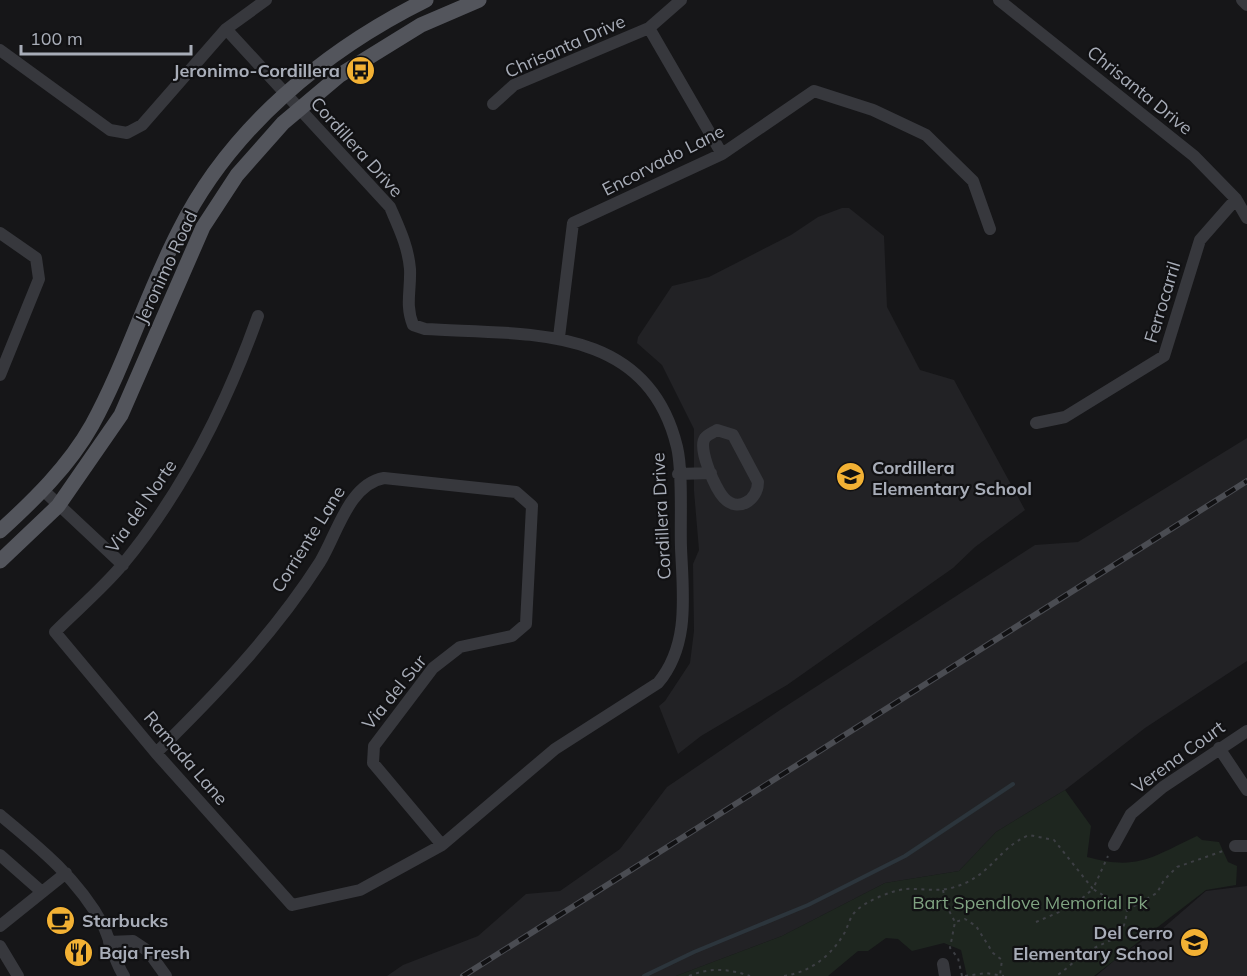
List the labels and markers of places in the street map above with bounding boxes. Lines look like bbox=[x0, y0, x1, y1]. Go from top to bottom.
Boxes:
bus stop icon: Jeronimo-Cordillera bbox=[345, 54, 377, 86]
place label: Jeronimo-Cordillera bbox=[173, 59, 340, 82]
place label: Cordillera Elementary School bbox=[872, 456, 1032, 500]
school or university icon: Cordillera Elementary School bbox=[835, 461, 867, 493]
cafe icon: Starbucks bbox=[45, 904, 77, 936]
place label: Starbucks bbox=[82, 909, 168, 932]
place label: Del Cerro Elementary School bbox=[1013, 921, 1173, 965]
school or university icon: Del Cerro Elementary School bbox=[1178, 926, 1210, 958]
restaurant icon: Baja Fresh bbox=[62, 936, 94, 968]
place label: Baja Fresh bbox=[99, 941, 190, 964]

